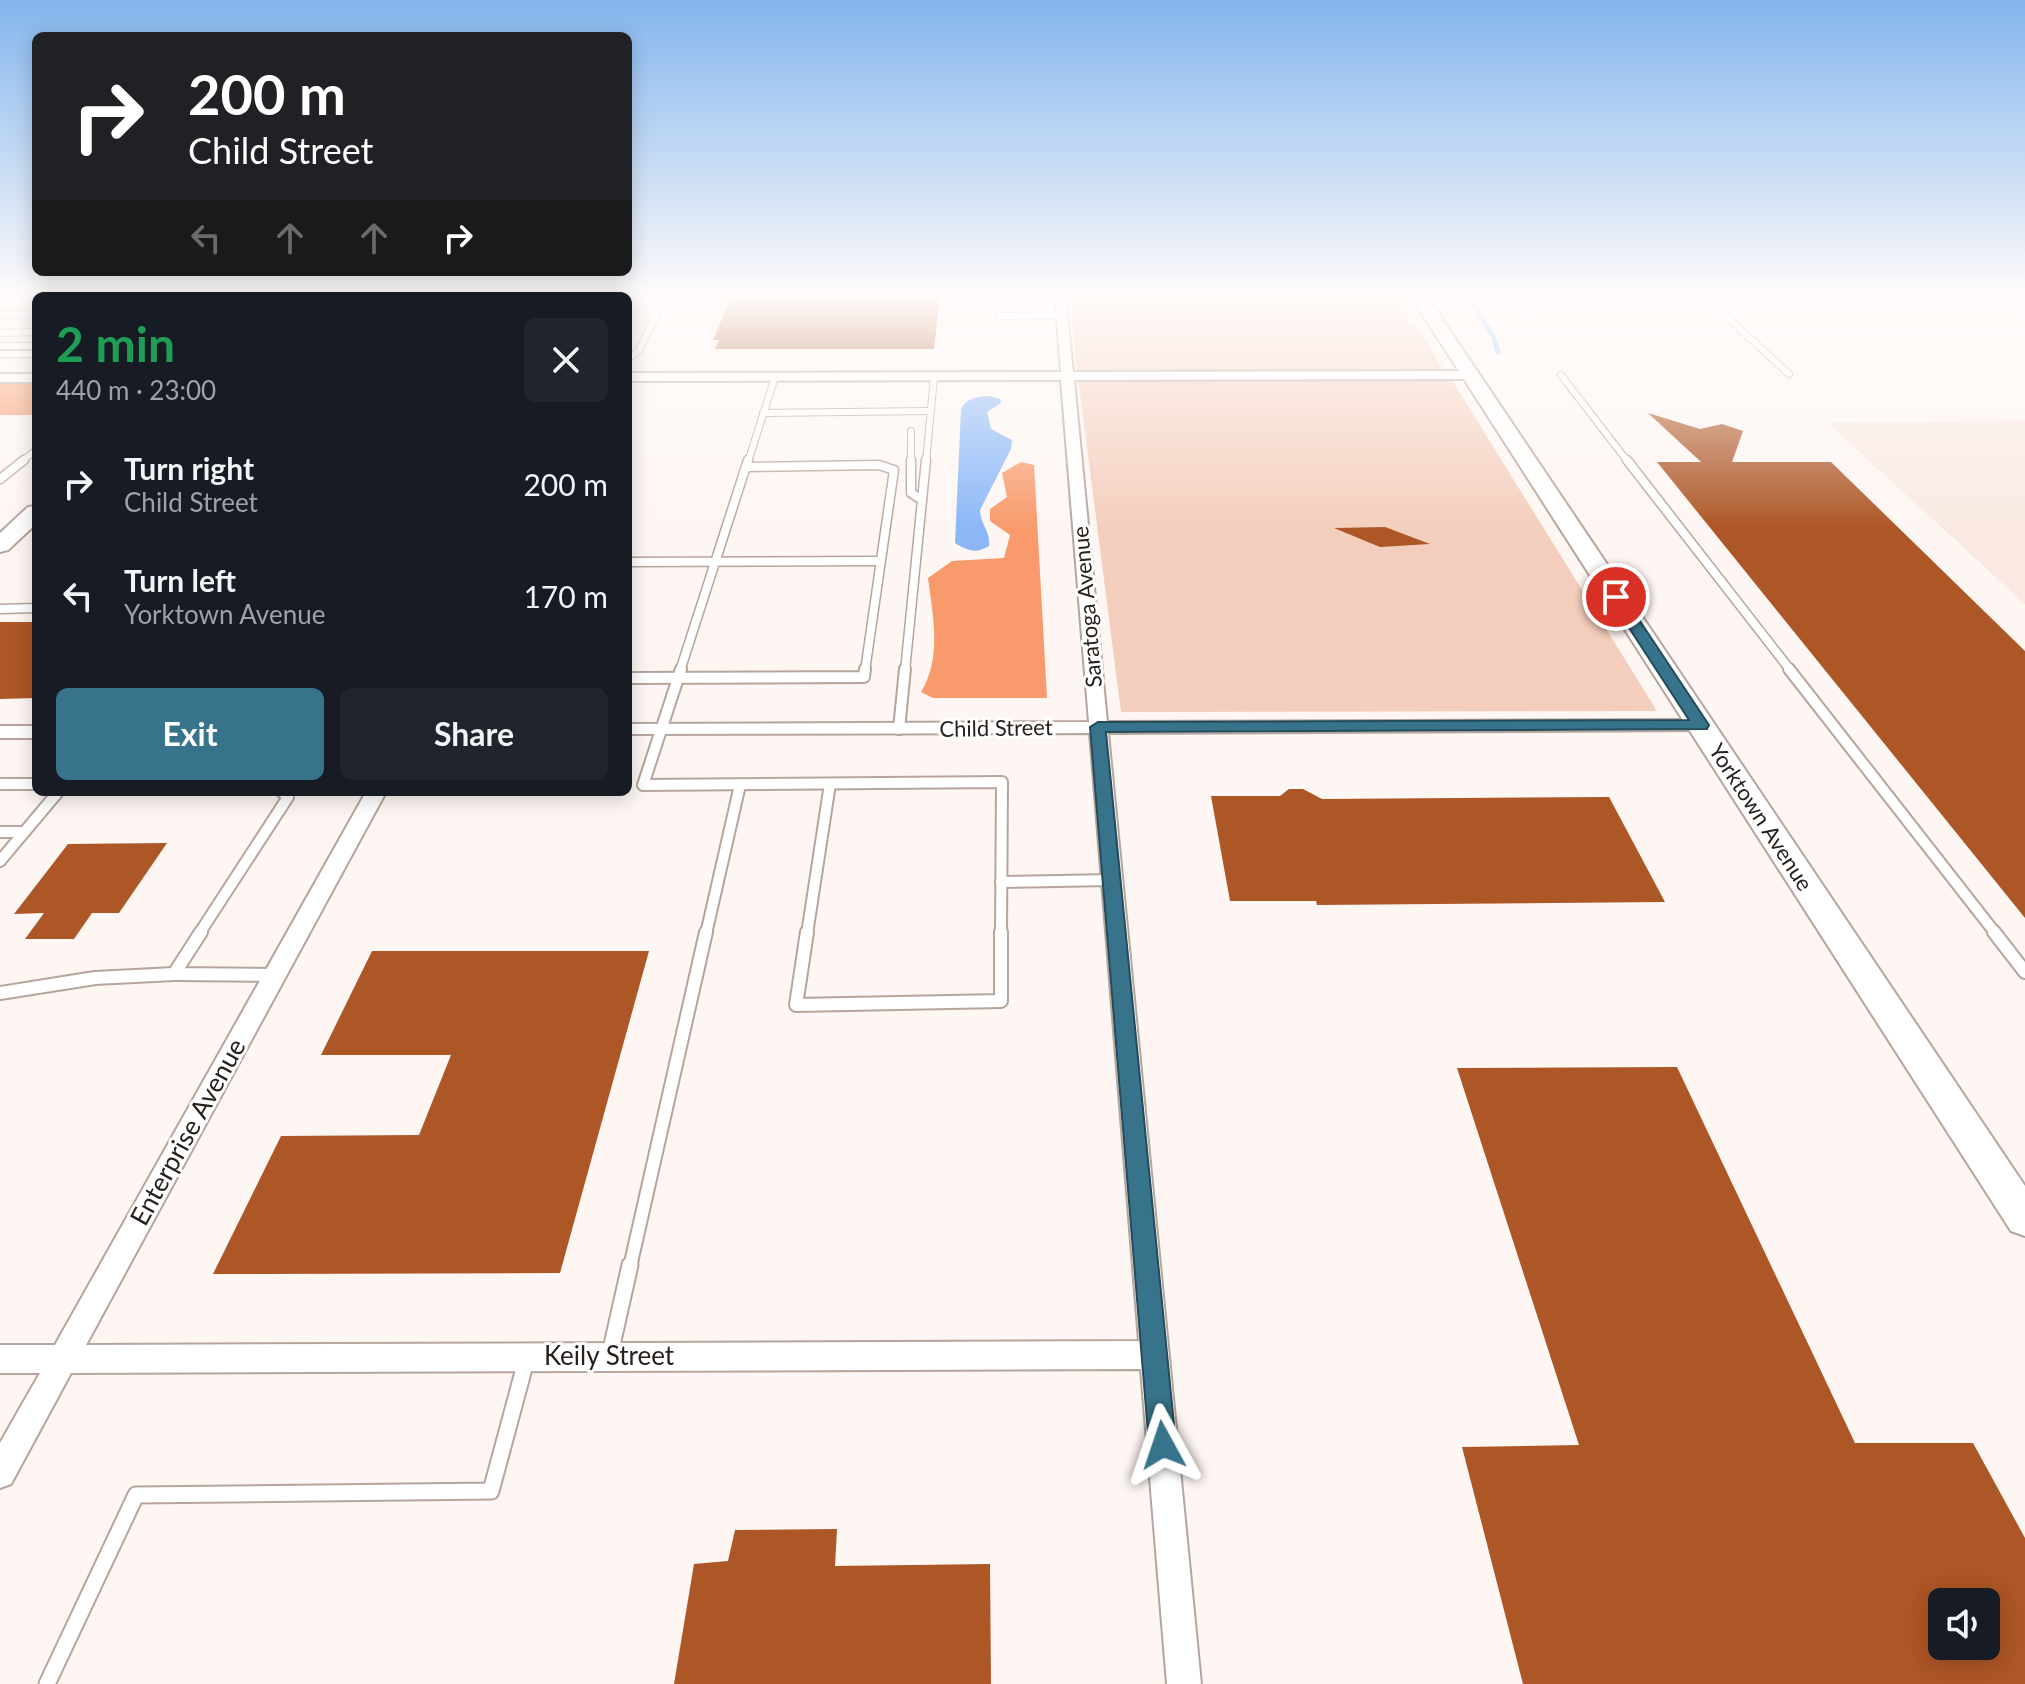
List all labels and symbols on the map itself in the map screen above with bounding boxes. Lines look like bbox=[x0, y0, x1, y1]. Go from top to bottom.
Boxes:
street label: Saratoga Avenue bbox=[1066, 525, 1107, 689]
pin bbox=[1582, 563, 1650, 631]
street label: Child Street bbox=[939, 713, 1053, 742]
street label: Yorktown Avenue bbox=[1704, 738, 1819, 896]
street label: Enterprise Avenue bbox=[123, 1033, 252, 1230]
street label: Keily Street bbox=[544, 1339, 675, 1371]
position arrow bbox=[1121, 1403, 1205, 1487]

